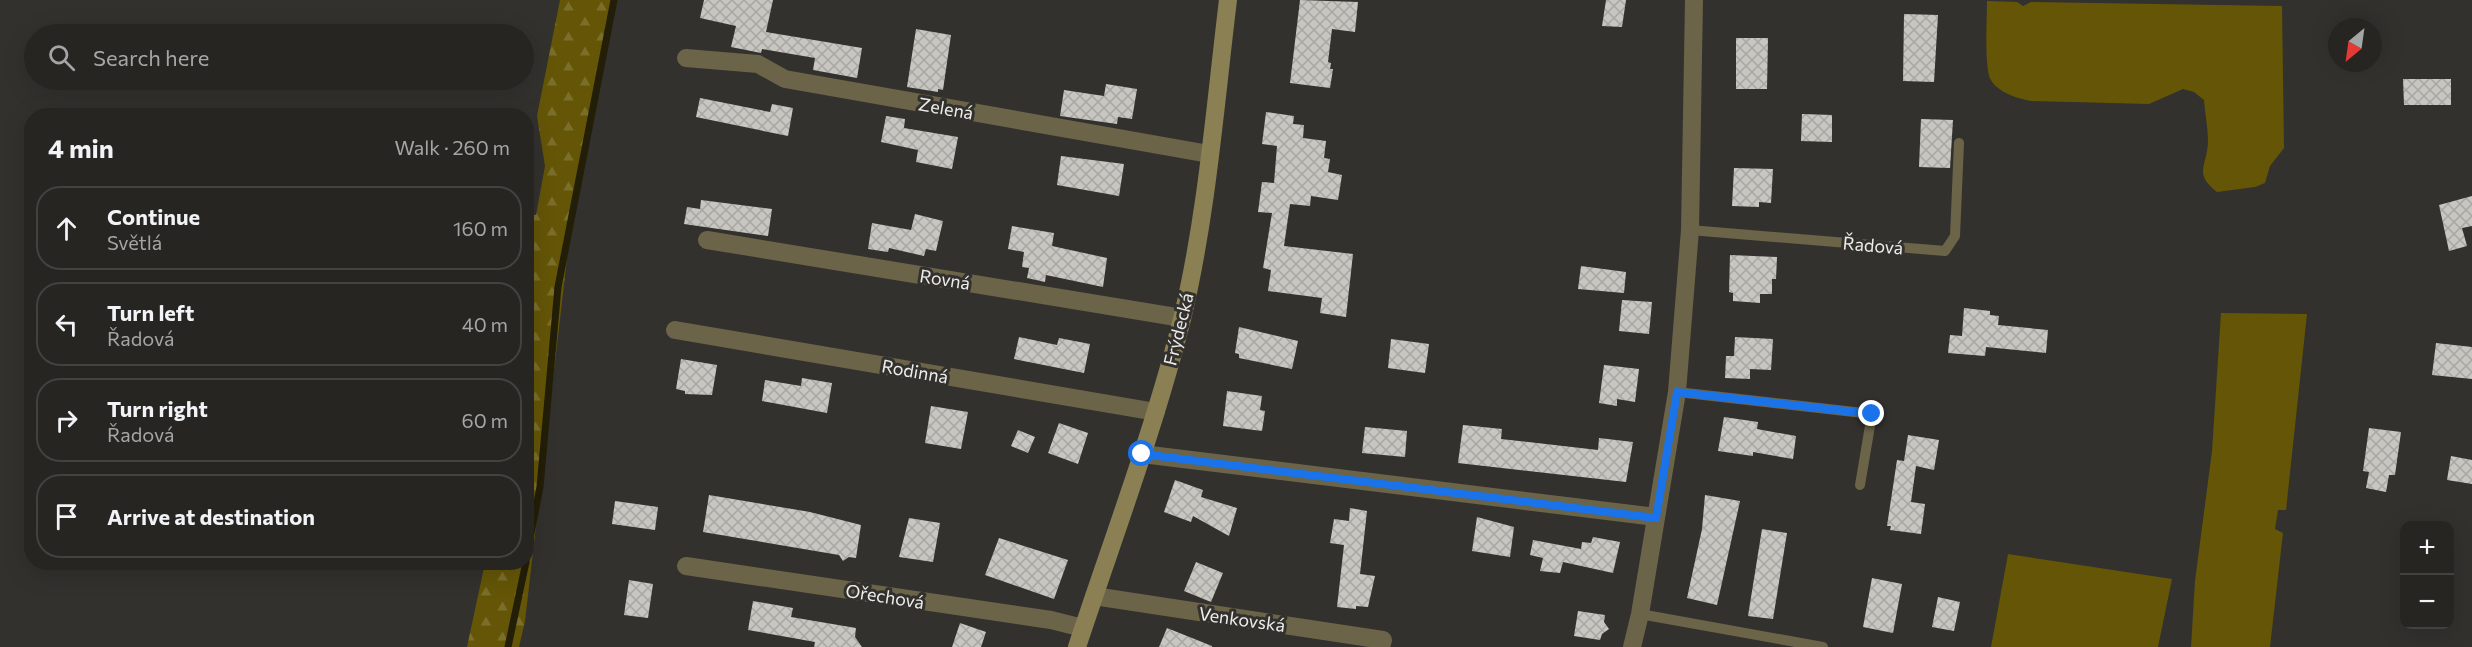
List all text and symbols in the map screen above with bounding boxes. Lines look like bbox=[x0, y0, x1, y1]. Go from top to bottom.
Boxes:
north arrow bbox=[2328, 18, 2382, 72]
search box bbox=[24, 24, 534, 90]
icon: search bbox=[45, 41, 78, 74]
text: Search here bbox=[93, 44, 209, 71]
street label: Zelená bbox=[917, 92, 975, 124]
text: 4 min bbox=[48, 132, 114, 163]
text: Walk · 260 m bbox=[394, 135, 510, 159]
text: Continue bbox=[107, 203, 200, 230]
icon: ahead bbox=[50, 212, 83, 245]
text: 160 m bbox=[453, 216, 508, 240]
text: Světlá bbox=[107, 230, 162, 254]
street label: Řadová bbox=[1842, 231, 1904, 259]
street label: Rovná bbox=[918, 264, 972, 294]
street label: Frýdecká bbox=[1158, 290, 1198, 368]
text: Turn left bbox=[107, 299, 194, 326]
icon: left bbox=[50, 308, 83, 341]
text: 40 m bbox=[462, 312, 508, 336]
text: Řadová bbox=[107, 326, 174, 350]
street label: Rodinná bbox=[880, 354, 950, 388]
text: Turn right bbox=[107, 395, 208, 422]
route end bbox=[1858, 400, 1884, 426]
icon: right bbox=[50, 404, 83, 437]
text: 60 m bbox=[462, 408, 508, 432]
text: Řadová bbox=[107, 422, 174, 446]
route start bbox=[1128, 440, 1154, 466]
icon: arrive bbox=[50, 500, 83, 533]
text: Arrive at destination bbox=[107, 503, 315, 530]
map controls bbox=[2400, 521, 2454, 629]
button: + bbox=[2400, 521, 2454, 575]
button: − bbox=[2400, 575, 2454, 629]
street label: Ořechová bbox=[844, 579, 926, 613]
street label: Venkovská bbox=[1197, 602, 1287, 636]

